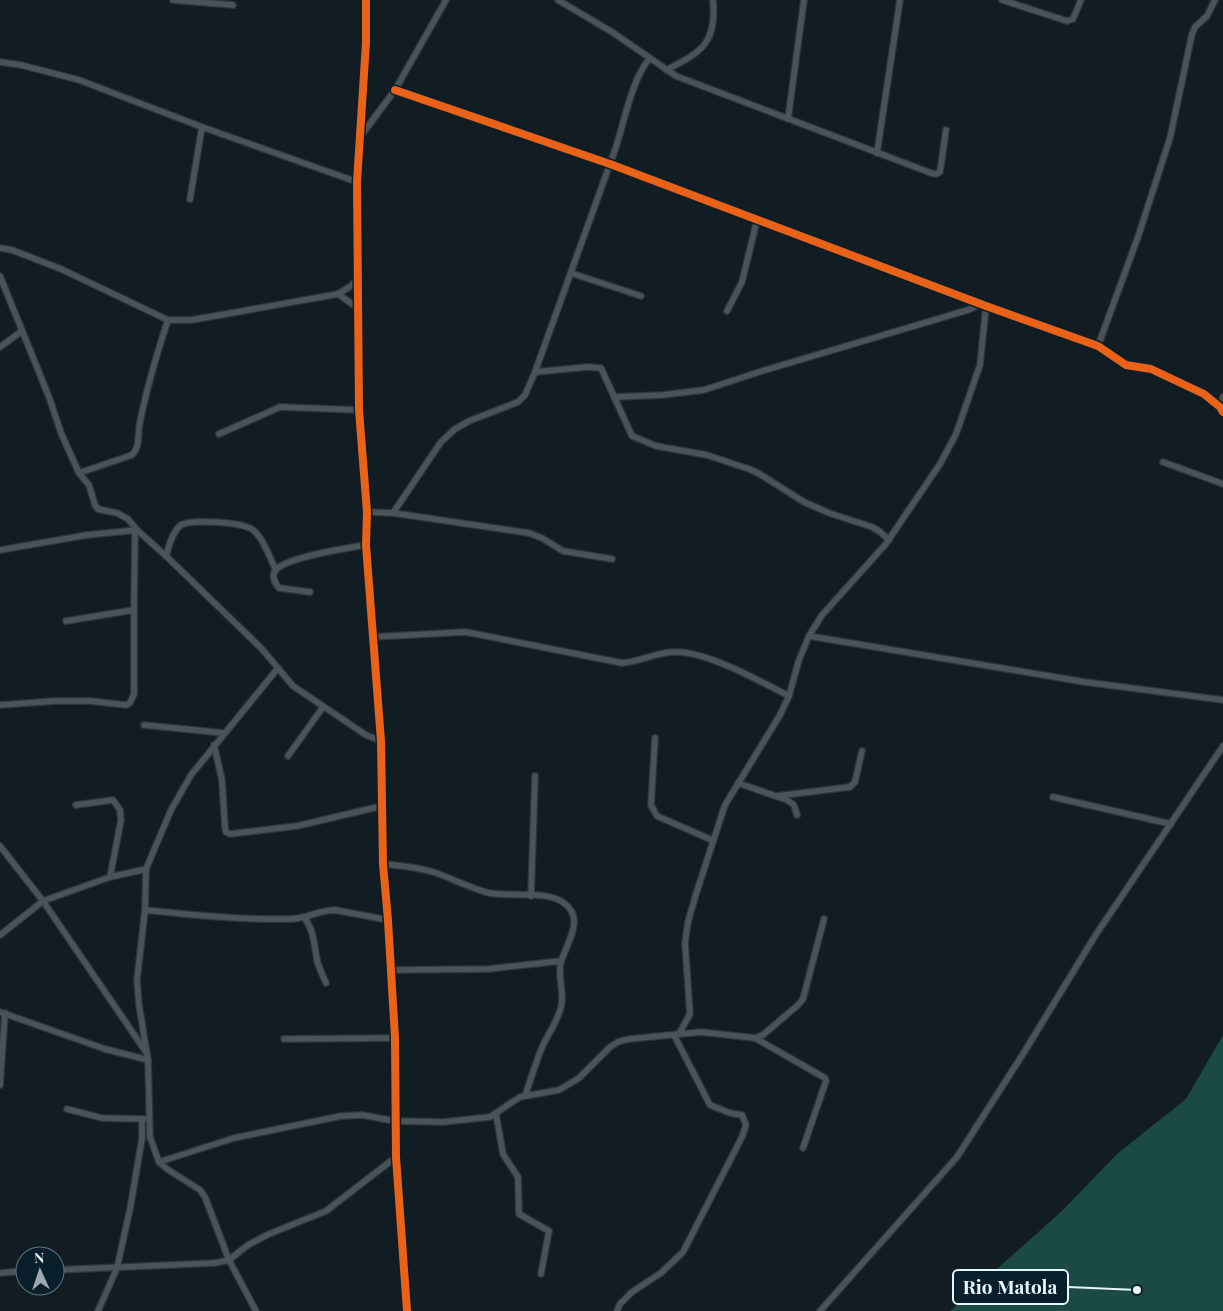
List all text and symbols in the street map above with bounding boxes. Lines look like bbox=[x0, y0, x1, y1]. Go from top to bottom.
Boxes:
north arrow bbox=[15, 1246, 65, 1296]
text: N bbox=[34, 1248, 45, 1267]
callout: Rio Matola bbox=[953, 1270, 1068, 1304]
text: Rio Matola bbox=[963, 1273, 1057, 1299]

